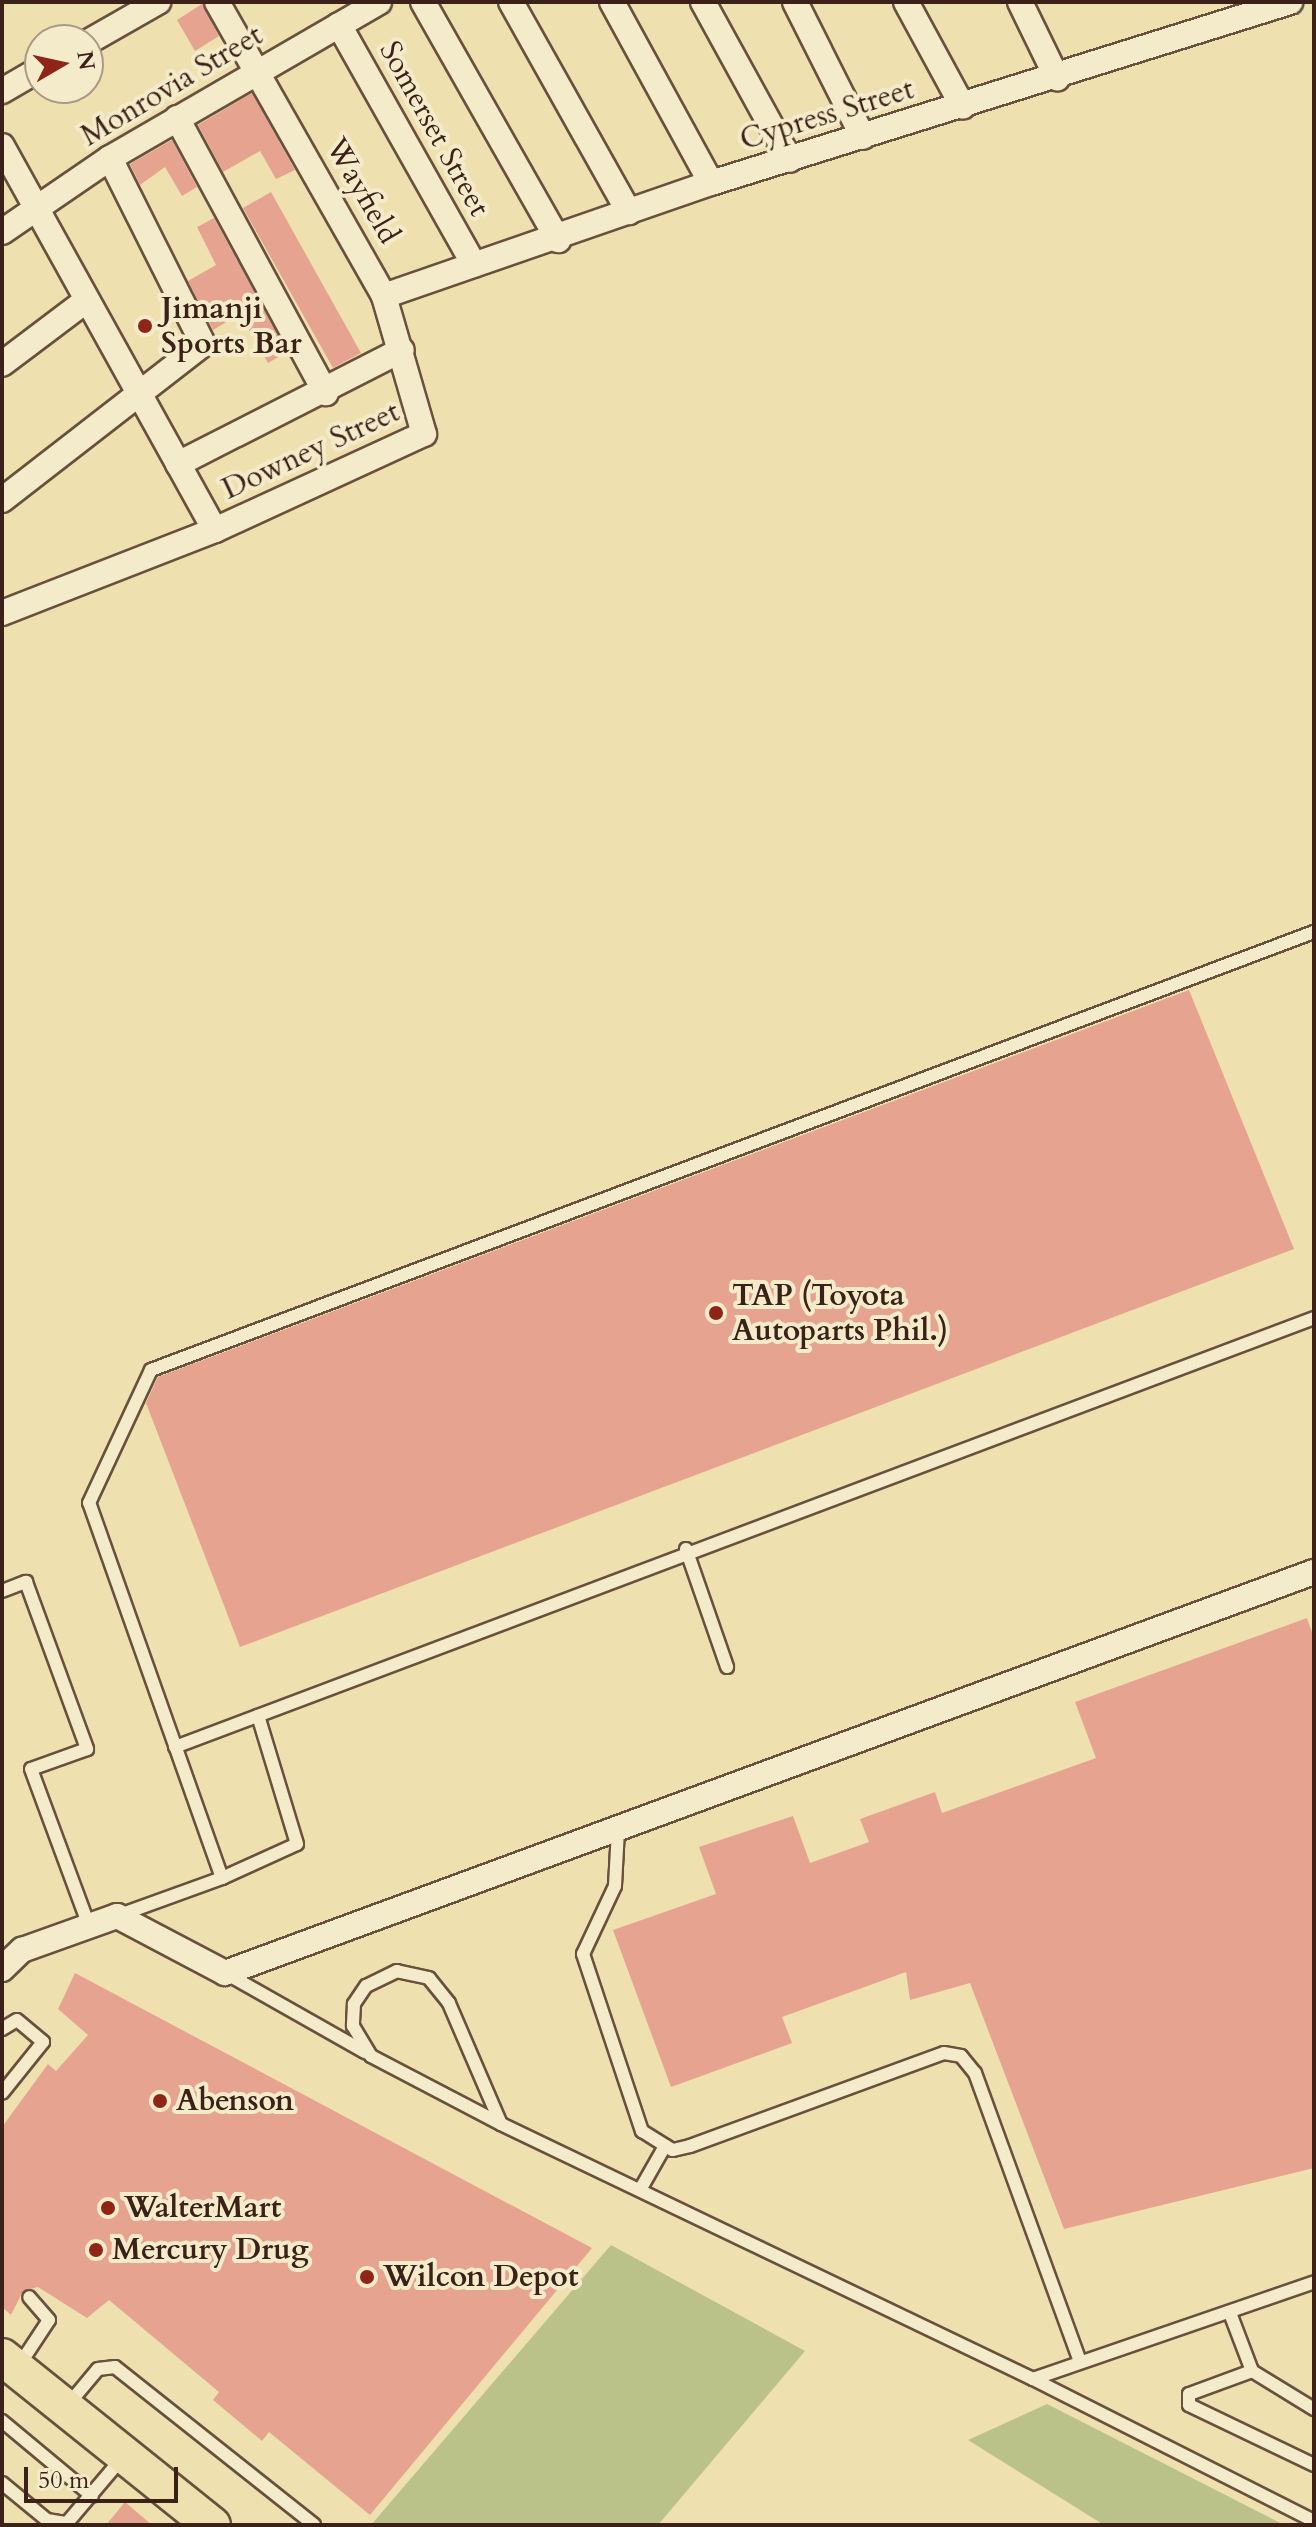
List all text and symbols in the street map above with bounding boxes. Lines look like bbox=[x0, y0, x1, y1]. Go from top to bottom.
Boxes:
street label: Monrovia Street bbox=[75, 18, 269, 154]
north arrow bbox=[24, 24, 104, 104]
street label: Somerset Street bbox=[371, 35, 497, 223]
text: N bbox=[69, 49, 102, 72]
street label: Cypress Street bbox=[736, 72, 918, 158]
street label: Wayfield bbox=[317, 132, 407, 250]
place label: Jimanji Sports Bar bbox=[161, 291, 302, 362]
marker: Jimanji Sports Bar bbox=[136, 317, 154, 335]
street label: Downey Street bbox=[217, 394, 405, 508]
place label: TAP (Toyota Autoparts Phil.) bbox=[732, 1278, 948, 1348]
marker: TAP (Toyota Autoparts Phil.) bbox=[707, 1304, 725, 1322]
place label: Abenson bbox=[176, 2083, 294, 2119]
marker: Abenson bbox=[151, 2092, 169, 2110]
place label: WalterMart bbox=[124, 2190, 281, 2226]
marker: WalterMart bbox=[99, 2199, 117, 2217]
place label: Mercury Drug bbox=[112, 2232, 309, 2268]
marker: Mercury Drug bbox=[87, 2241, 105, 2259]
place label: Wilcon Depot bbox=[383, 2259, 578, 2295]
marker: Wilcon Depot bbox=[358, 2268, 376, 2286]
scale bar bbox=[28, 2451, 182, 2501]
text: 50 m bbox=[38, 2464, 89, 2497]

